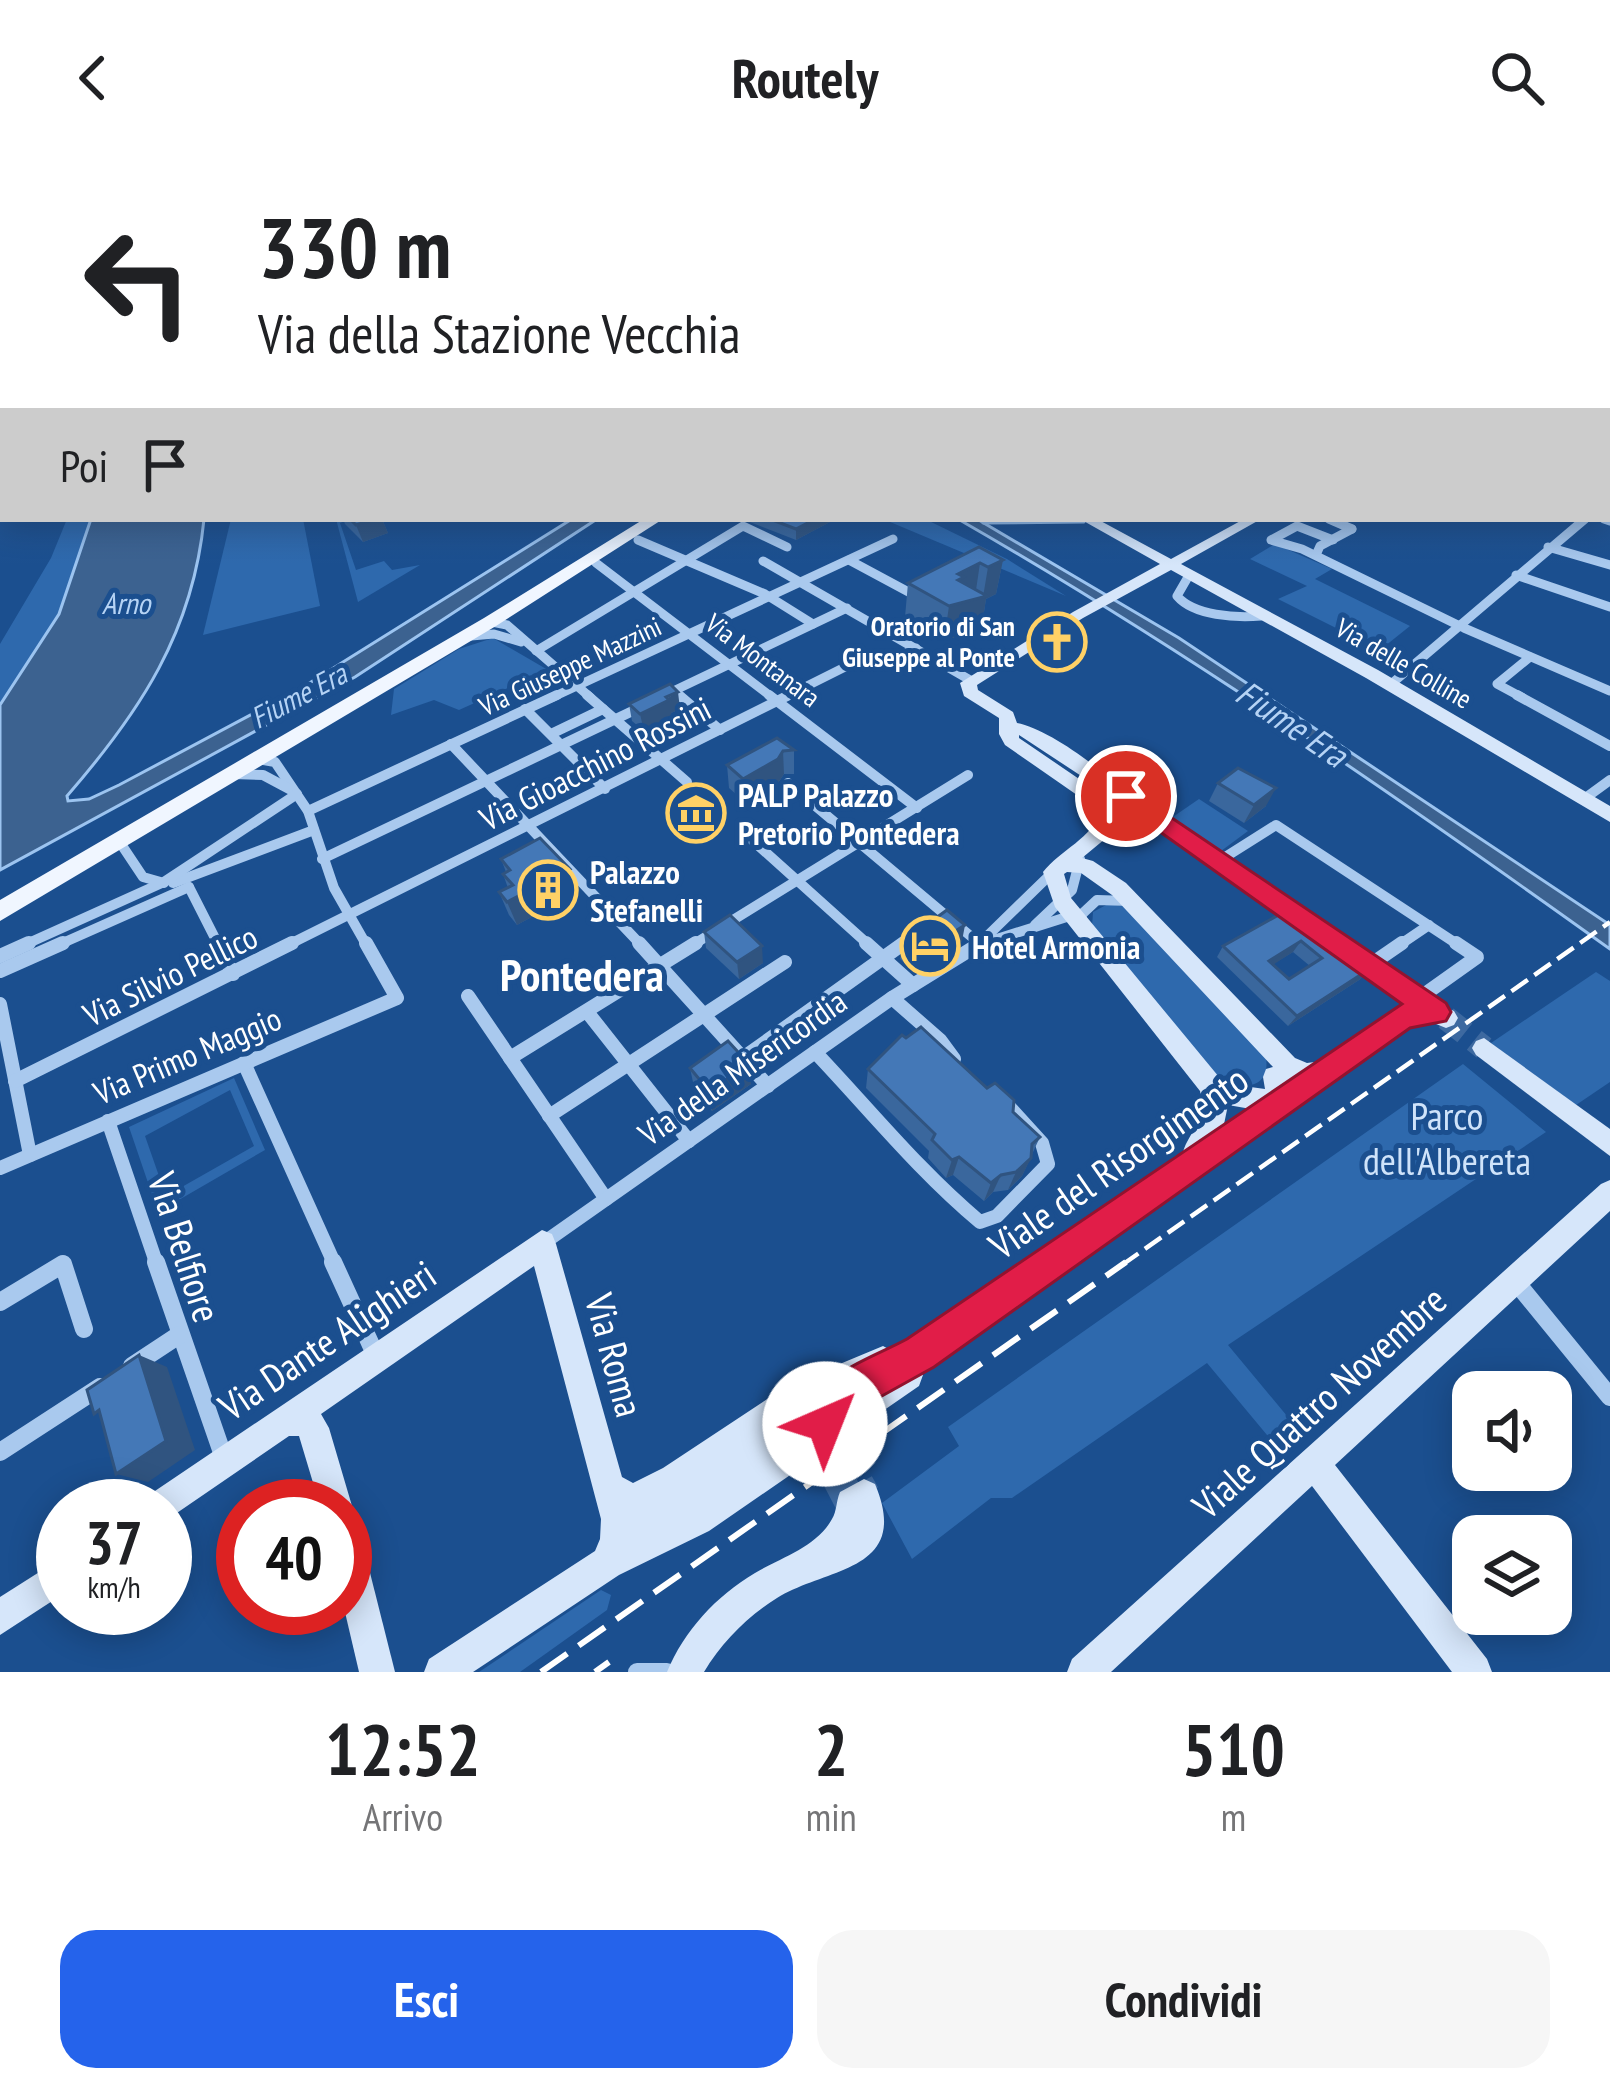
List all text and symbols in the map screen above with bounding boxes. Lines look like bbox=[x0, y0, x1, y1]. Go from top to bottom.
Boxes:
text: Routely bbox=[732, 43, 878, 113]
icon: back bbox=[60, 45, 126, 111]
icon: search bbox=[1484, 45, 1550, 111]
text: 330 m bbox=[258, 192, 451, 301]
icon: left bbox=[60, 204, 216, 360]
text: Via della Stazione Vecchia bbox=[258, 298, 741, 368]
icon: arrive bbox=[132, 432, 198, 498]
text: Poi bbox=[60, 436, 108, 494]
water label: Arno bbox=[102, 583, 152, 622]
street label: Via Montanara bbox=[698, 605, 827, 714]
street label: Via Giuseppe Mazzini bbox=[472, 609, 667, 724]
place label: Oratorio di San Giuseppe al Ponte bbox=[842, 609, 1015, 674]
street label: Via delle Colline bbox=[1329, 610, 1478, 716]
church icon: Oratorio di San Giuseppe al Ponte bbox=[1026, 611, 1088, 673]
water label: Fiume Era bbox=[243, 653, 355, 736]
water label: Fiume Era bbox=[1227, 669, 1358, 778]
street label: Via Gioacchino Rossini bbox=[471, 686, 718, 840]
pin bbox=[1075, 745, 1177, 847]
icon: arrive bbox=[1093, 763, 1159, 829]
place label: PALP Palazzo Pretorio Pontedera bbox=[738, 773, 960, 854]
museum icon: PALP Palazzo Pretorio Pontedera bbox=[665, 782, 727, 844]
place label: Palazzo Stefanelli bbox=[590, 850, 703, 931]
building icon: Palazzo Stefanelli bbox=[517, 859, 579, 921]
street label: Via Silvio Pellico bbox=[75, 914, 264, 1036]
hotel icon: Hotel Armonia bbox=[899, 915, 961, 977]
place label: Hotel Armonia bbox=[972, 925, 1140, 968]
district label: Pontedera bbox=[500, 945, 664, 1003]
street label: Via della Misericordia bbox=[629, 979, 854, 1155]
street label: Via Primo Maggio bbox=[86, 996, 287, 1114]
street label: Viale del Risorgimento bbox=[978, 1054, 1258, 1271]
park label: Parco dell'Albereta bbox=[1363, 1090, 1531, 1186]
street label: Via Belfiore bbox=[137, 1165, 233, 1328]
street label: Via Dante Alighieri bbox=[208, 1249, 445, 1432]
street label: Viale Quattro Novembre bbox=[1181, 1274, 1457, 1530]
street label: Via Roma bbox=[574, 1287, 656, 1422]
position arrow bbox=[762, 1361, 888, 1487]
map controls bbox=[1452, 1371, 1572, 1635]
button: sound bbox=[1452, 1371, 1572, 1491]
speed limit sign: 40 bbox=[216, 1479, 372, 1635]
text: 37 bbox=[85, 1503, 143, 1581]
button: layers bbox=[1452, 1515, 1572, 1635]
text: km/h bbox=[87, 1567, 141, 1606]
text: 12:52 bbox=[325, 1702, 481, 1795]
text: 2 bbox=[814, 1702, 848, 1795]
text: 510 bbox=[1182, 1702, 1285, 1795]
text: Arrivo bbox=[363, 1791, 443, 1842]
text: min bbox=[806, 1791, 857, 1842]
text: m bbox=[1221, 1791, 1246, 1842]
button: Esci bbox=[60, 1930, 793, 2068]
button: Condividi bbox=[817, 1930, 1550, 2068]

